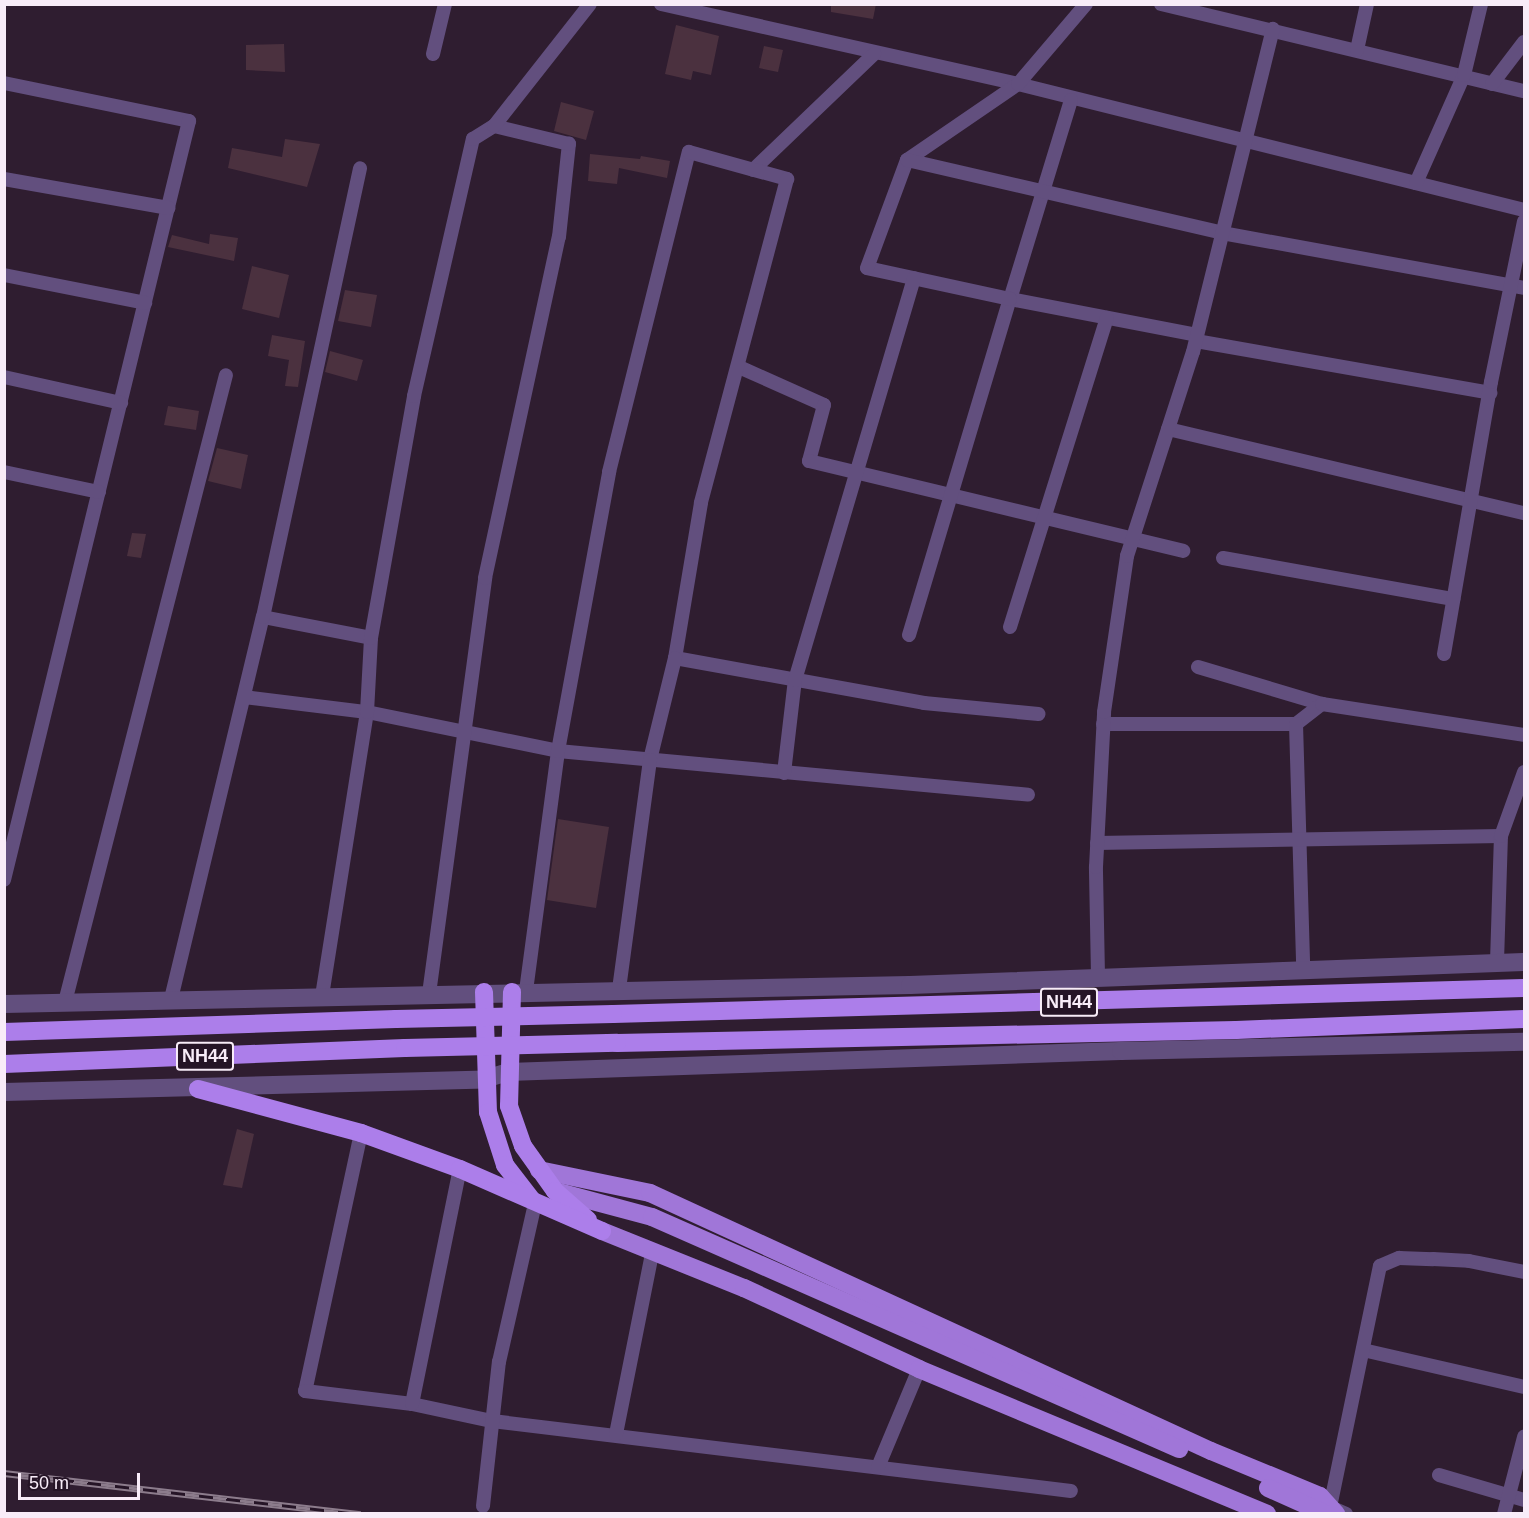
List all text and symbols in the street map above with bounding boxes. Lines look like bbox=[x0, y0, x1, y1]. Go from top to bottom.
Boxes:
road number: NH44 bbox=[1039, 987, 1099, 1017]
road number: NH44 bbox=[175, 1041, 235, 1071]
scale bar bbox=[21, 1461, 142, 1499]
text: 50 m bbox=[29, 1473, 69, 1493]

